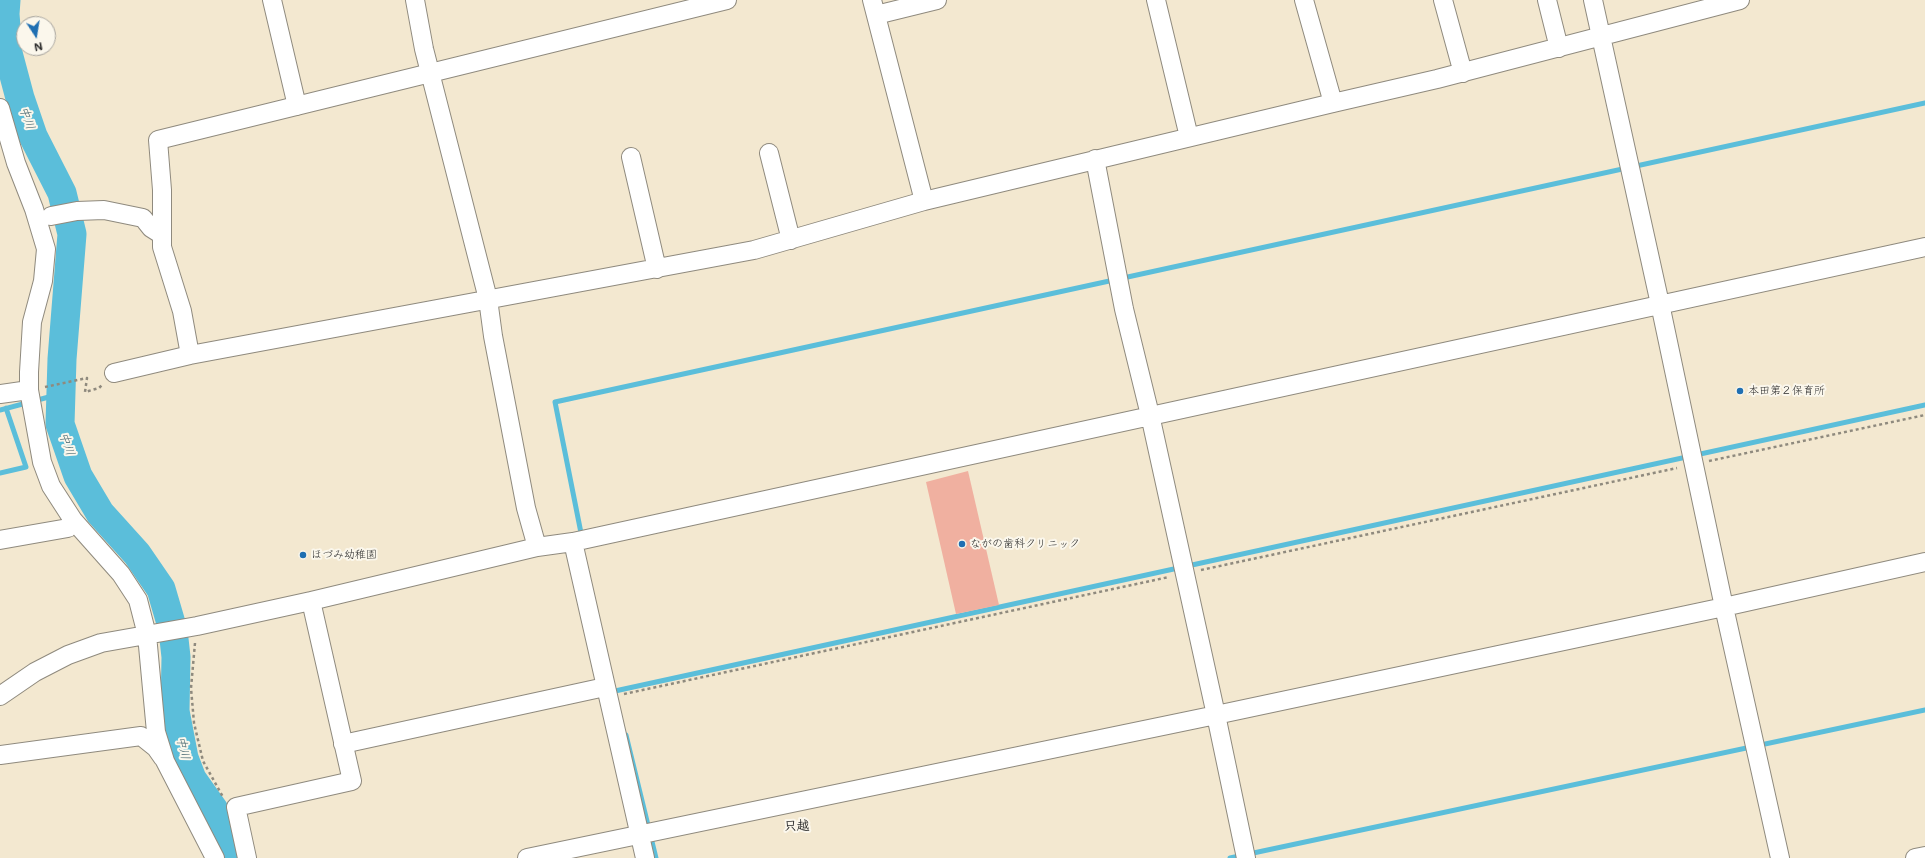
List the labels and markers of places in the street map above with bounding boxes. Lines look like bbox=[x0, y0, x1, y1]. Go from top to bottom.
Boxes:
place label: 本田第２保育所 bbox=[1748, 384, 1825, 398]
marker: 本田第２保育所 bbox=[1735, 386, 1745, 396]
place label: ながの歯科クリニック bbox=[970, 537, 1080, 551]
marker: ながの歯科クリニック bbox=[957, 539, 967, 549]
place label: ほづみ幼稚園 bbox=[311, 548, 377, 562]
marker: ほづみ幼稚園 bbox=[298, 550, 308, 560]

